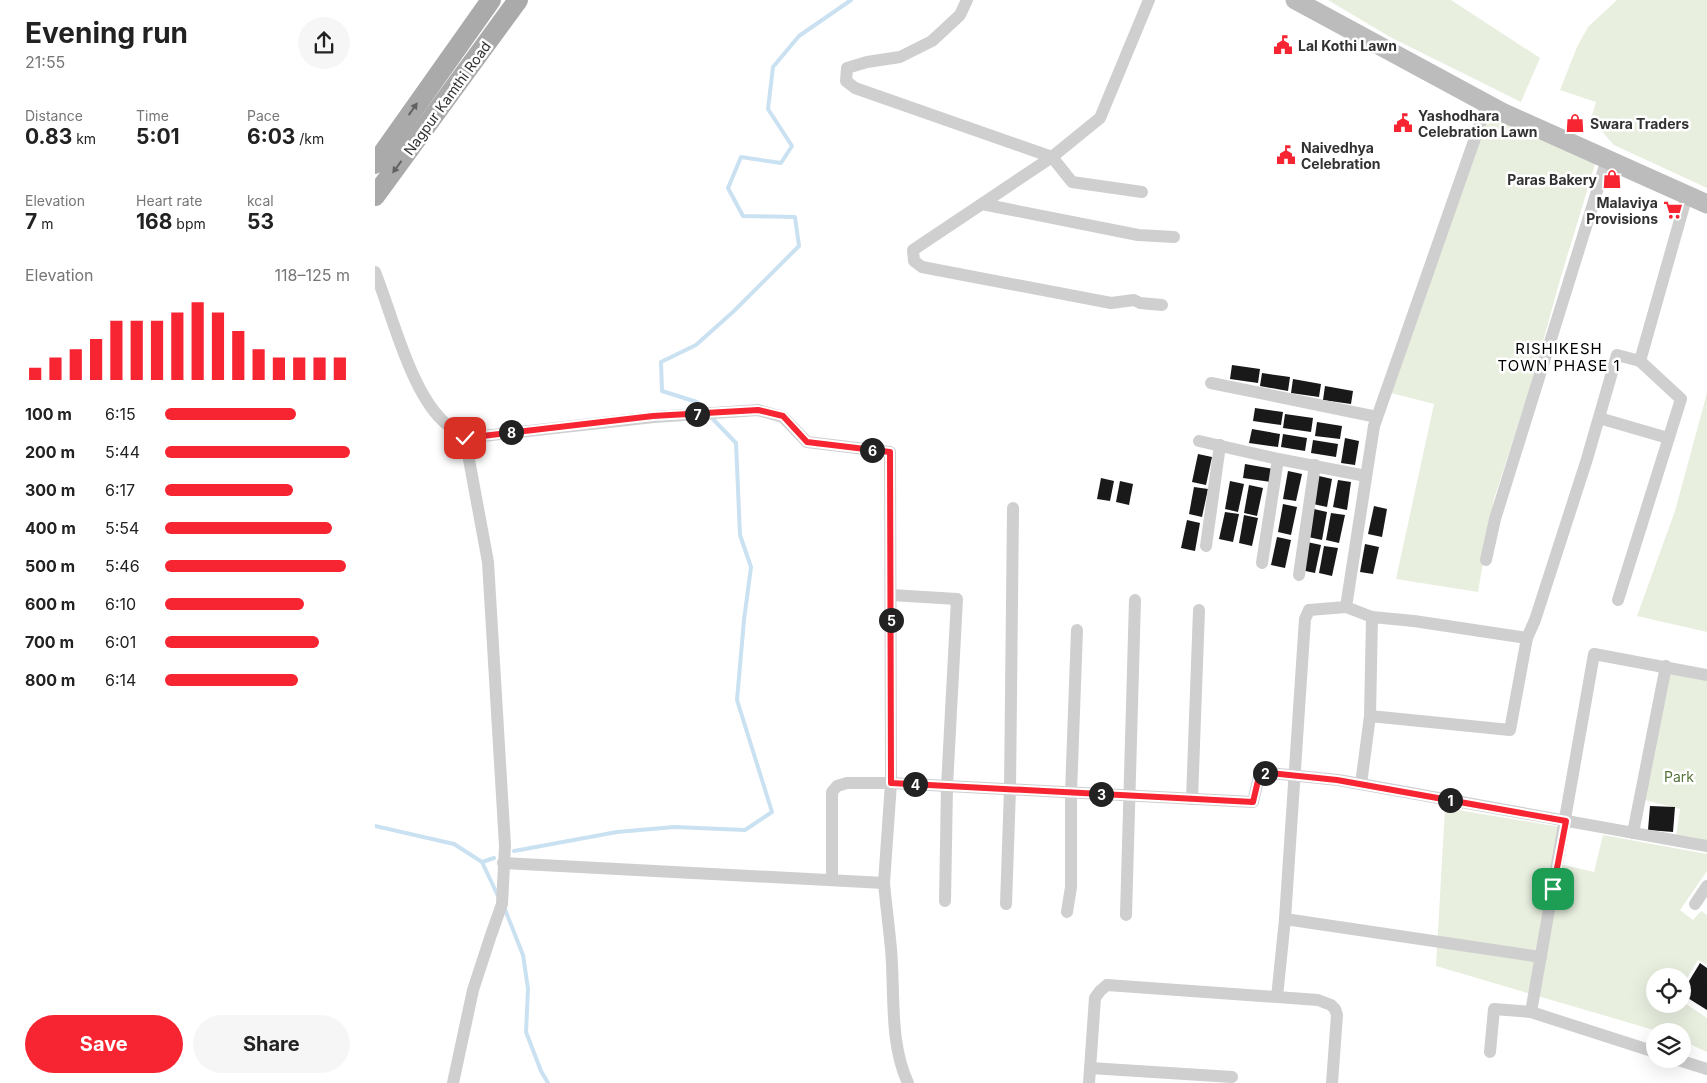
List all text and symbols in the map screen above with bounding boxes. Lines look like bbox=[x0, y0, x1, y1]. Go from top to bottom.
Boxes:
text: Evening run bbox=[25, 16, 188, 50]
button: share bbox=[298, 17, 350, 69]
public building icon: Lal Kothi Lawn bbox=[1272, 34, 1294, 56]
place label: Lal Kothi Lawn bbox=[1298, 37, 1397, 54]
street label: Nagpur Kamthi Road bbox=[400, 38, 494, 158]
text: 21:55 bbox=[25, 52, 65, 72]
one-way arrow bbox=[408, 103, 418, 116]
text: Distance bbox=[25, 107, 83, 124]
text: Time bbox=[136, 107, 169, 124]
text: Pace bbox=[247, 107, 280, 124]
place label: Yashodhara Celebration Lawn bbox=[1418, 107, 1538, 140]
public building icon: Yashodhara Celebration Lawn bbox=[1392, 112, 1414, 134]
shop icon: Swara Traders bbox=[1564, 112, 1586, 134]
place label: Swara Traders bbox=[1590, 115, 1689, 132]
text: 0.83 bbox=[25, 124, 72, 149]
text: 5:01 bbox=[136, 124, 180, 149]
text: 6:03 bbox=[247, 124, 295, 149]
text: km bbox=[72, 130, 96, 147]
text: /km bbox=[295, 130, 324, 147]
place label: Naivedhya Celebration bbox=[1301, 139, 1381, 172]
public building icon: Naivedhya Celebration bbox=[1275, 144, 1297, 166]
one-way arrow bbox=[392, 160, 402, 173]
shop icon: Paras Bakery bbox=[1601, 168, 1623, 190]
place label: Paras Bakery bbox=[1507, 171, 1598, 188]
text: Elevation bbox=[25, 192, 85, 209]
text: Heart rate bbox=[136, 192, 202, 209]
text: kcal bbox=[247, 192, 274, 209]
place label: Malaviya Provisions bbox=[1586, 194, 1658, 227]
supermarket icon: Malaviya Provisions bbox=[1662, 199, 1684, 221]
text: 7 bbox=[25, 209, 37, 234]
text: 168 bbox=[136, 209, 172, 234]
text: 53 bbox=[247, 209, 274, 234]
text: m bbox=[37, 215, 53, 232]
text: bpm bbox=[172, 215, 206, 232]
text: Elevation bbox=[25, 265, 94, 285]
text: 118–125 m bbox=[275, 265, 350, 285]
district label: RISHIKESH TOWN PHASE 1 bbox=[1497, 339, 1621, 375]
pin: 7 bbox=[685, 402, 709, 426]
text: 100 m bbox=[25, 404, 72, 424]
text: 6:15 bbox=[105, 404, 136, 424]
text: 7 bbox=[693, 406, 702, 423]
pin bbox=[444, 417, 486, 459]
pin: 8 bbox=[499, 420, 523, 444]
icon: check bbox=[451, 424, 479, 452]
text: 8 bbox=[507, 424, 516, 441]
pin: 6 bbox=[859, 438, 885, 462]
text: 200 m bbox=[25, 442, 75, 462]
text: 5:44 bbox=[105, 442, 140, 462]
text: 6 bbox=[868, 442, 877, 459]
text: 300 m bbox=[25, 480, 75, 500]
text: 6:17 bbox=[105, 480, 135, 500]
text: 400 m bbox=[25, 518, 76, 538]
text: 5:54 bbox=[105, 518, 139, 538]
text: 500 m bbox=[25, 556, 75, 576]
text: 5:46 bbox=[105, 556, 140, 576]
text: 600 m bbox=[25, 594, 75, 614]
text: 6:10 bbox=[105, 594, 136, 614]
pin: 5 bbox=[879, 608, 903, 632]
text: 5 bbox=[887, 612, 896, 629]
text: 700 m bbox=[25, 632, 74, 652]
text: 6:01 bbox=[105, 632, 136, 652]
text: 800 m bbox=[25, 670, 75, 690]
text: 6:14 bbox=[105, 670, 136, 690]
pin: 2 bbox=[1253, 760, 1277, 786]
text: 2 bbox=[1261, 765, 1270, 782]
park label: Park bbox=[1664, 768, 1694, 785]
pin: 4 bbox=[903, 772, 927, 796]
text: 4 bbox=[911, 776, 920, 793]
pin: 3 bbox=[1089, 782, 1113, 806]
text: 3 bbox=[1097, 786, 1106, 803]
pin: 1 bbox=[1437, 788, 1463, 812]
text: 1 bbox=[1447, 792, 1454, 809]
pin bbox=[1532, 868, 1574, 910]
icon: arrive bbox=[1539, 875, 1567, 903]
map controls bbox=[1646, 968, 1691, 1068]
button: locate bbox=[1646, 968, 1691, 1013]
button: Save bbox=[25, 1015, 183, 1073]
button: Share bbox=[193, 1015, 350, 1073]
button: layers bbox=[1646, 1023, 1691, 1068]

